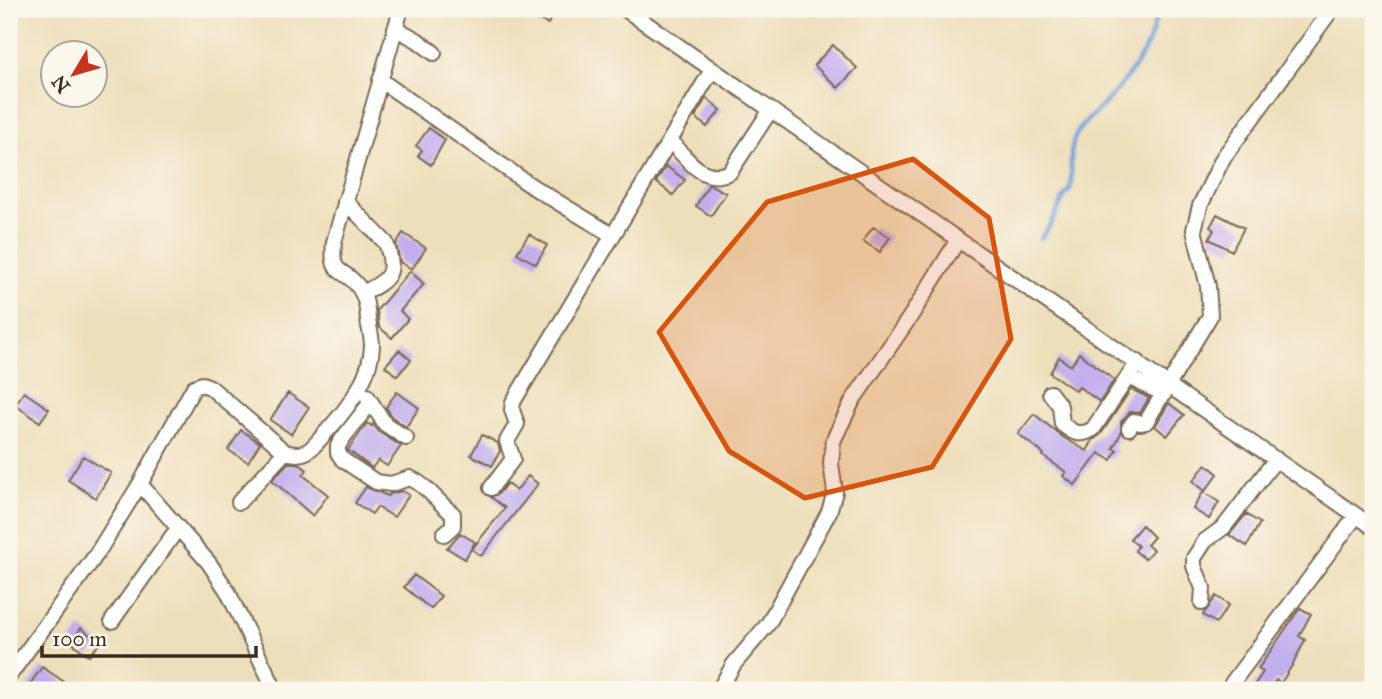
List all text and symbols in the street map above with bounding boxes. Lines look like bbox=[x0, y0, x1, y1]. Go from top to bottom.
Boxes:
north arrow bbox=[38, 38, 108, 108]
text: N bbox=[47, 71, 75, 98]
scale bar bbox=[42, 615, 256, 659]
text: 100 m bbox=[52, 626, 107, 652]

